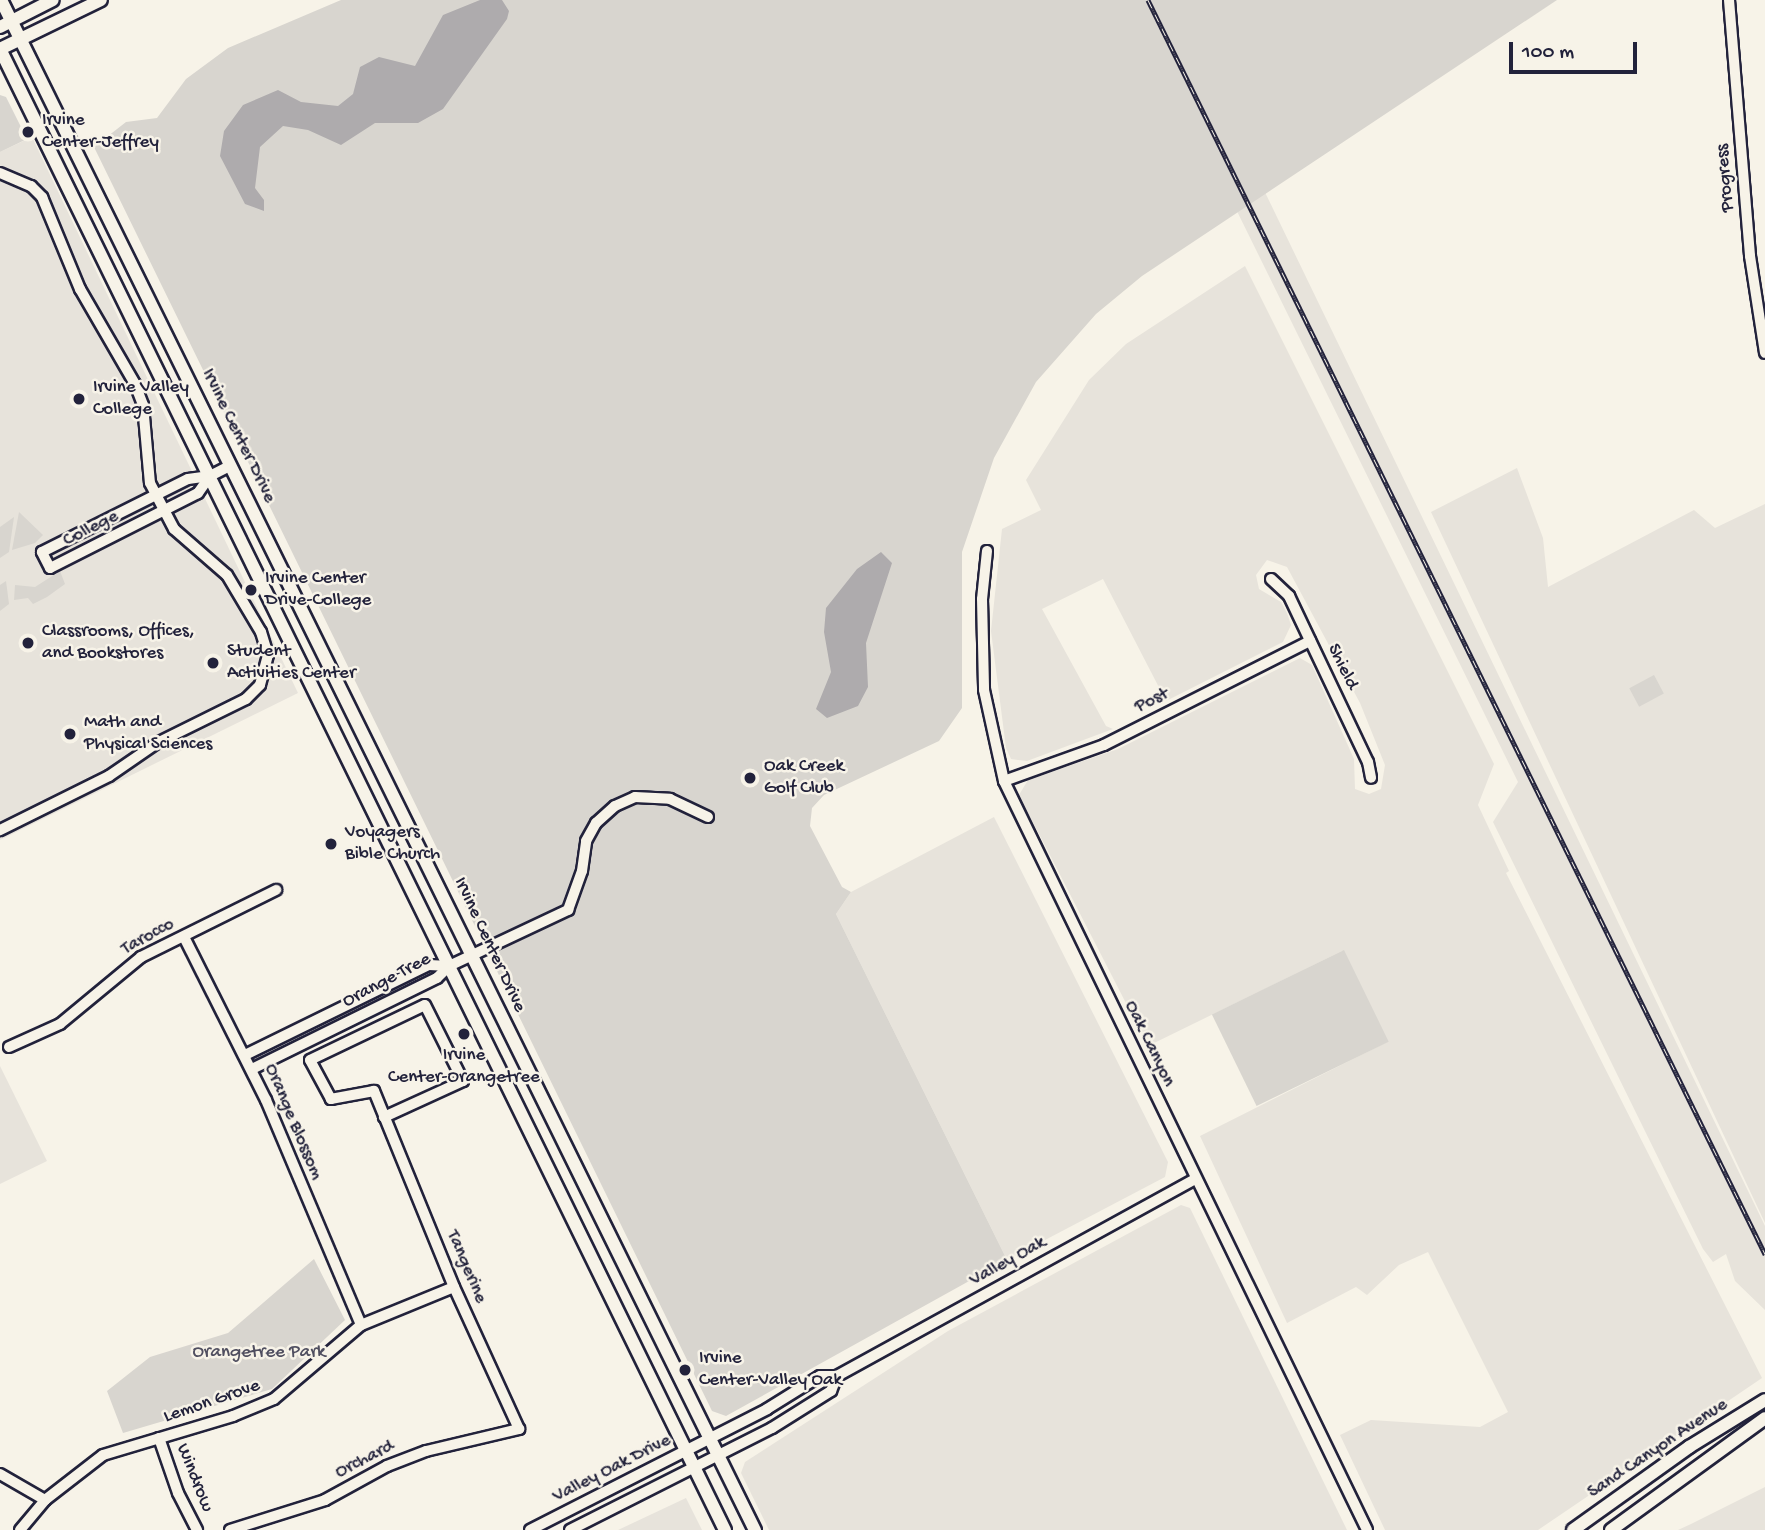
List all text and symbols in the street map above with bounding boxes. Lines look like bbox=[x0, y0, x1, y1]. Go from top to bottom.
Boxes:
scale bar bbox=[1513, 28, 1641, 72]
text: 100 m bbox=[1522, 41, 1574, 66]
place label: Irvine Center-Jeffrey bbox=[42, 110, 159, 154]
marker: Irvine Center-Jeffrey bbox=[20, 124, 36, 140]
street label: Progress bbox=[1712, 143, 1740, 213]
street label: Irvine Center Drive bbox=[196, 365, 280, 507]
place label: Irvine Valley College bbox=[93, 377, 189, 421]
marker: Irvine Valley College bbox=[71, 391, 87, 407]
street label: College bbox=[60, 505, 122, 553]
place label: Irvine Center Drive-College bbox=[265, 568, 371, 612]
marker: Irvine Center Drive-College bbox=[243, 582, 259, 598]
place label: Classrooms, Offices, and Bookstores bbox=[42, 621, 195, 665]
marker: Classrooms, Offices, and Bookstores bbox=[20, 635, 36, 651]
street label: Shield bbox=[1321, 640, 1363, 694]
place label: Student Activities Center bbox=[227, 641, 356, 685]
marker: Student Activities Center bbox=[205, 655, 221, 671]
street label: Post bbox=[1131, 683, 1173, 719]
place label: Math and Physical Sciences bbox=[84, 712, 212, 756]
marker: Math and Physical Sciences bbox=[62, 726, 78, 742]
place label: Oak Creek Golf Club bbox=[764, 756, 844, 800]
marker: Oak Creek Golf Club bbox=[742, 770, 758, 786]
place label: Voyagers Bible Church bbox=[345, 822, 440, 866]
marker: Voyagers Bible Church bbox=[323, 836, 339, 852]
street label: Irvine Center Drive bbox=[448, 874, 530, 1016]
street label: Tarocco bbox=[117, 913, 179, 961]
street label: Orange Tree bbox=[339, 948, 435, 1014]
street label: Oak Canyon bbox=[1118, 997, 1180, 1091]
marker: Irvine Center-Orangetree bbox=[456, 1026, 472, 1042]
place label: Irvine Center-Orangetree bbox=[388, 1045, 540, 1089]
street label: Orange Blossom bbox=[258, 1060, 328, 1184]
street label: Tangerine bbox=[440, 1227, 492, 1307]
street label: Valley Oak bbox=[966, 1232, 1050, 1292]
park label: Orangetree Park bbox=[192, 1342, 326, 1364]
place label: Irvine Center-Valley Oak bbox=[699, 1348, 842, 1392]
marker: Irvine Center-Valley Oak bbox=[677, 1362, 693, 1378]
street label: Lemon Grove bbox=[161, 1375, 263, 1429]
street label: Sand Canyon Avenue bbox=[1584, 1394, 1732, 1504]
street label: Valley Oak Drive bbox=[549, 1429, 675, 1509]
street label: Orchard bbox=[332, 1435, 398, 1485]
street label: Windrow bbox=[170, 1440, 218, 1516]

